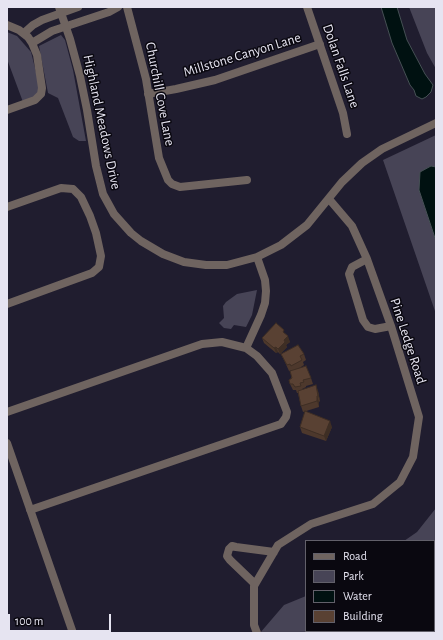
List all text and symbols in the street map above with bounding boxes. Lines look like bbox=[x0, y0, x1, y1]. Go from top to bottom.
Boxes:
street label: Dolan Falls Lane bbox=[319, 22, 363, 110]
street label: Millstone Canyon Lane bbox=[181, 29, 303, 81]
street label: Churchill Cove Lane bbox=[142, 41, 178, 147]
street label: Highland Meadows Drive bbox=[80, 53, 124, 191]
street label: Pine Ledge Road bbox=[386, 296, 430, 386]
legend bbox=[305, 540, 435, 632]
text: Road bbox=[343, 550, 367, 562]
text: Park bbox=[343, 570, 364, 582]
text: Water bbox=[343, 590, 372, 602]
scale bar bbox=[10, 606, 113, 632]
text: Building bbox=[343, 610, 383, 622]
text: 100 m bbox=[15, 615, 43, 627]

